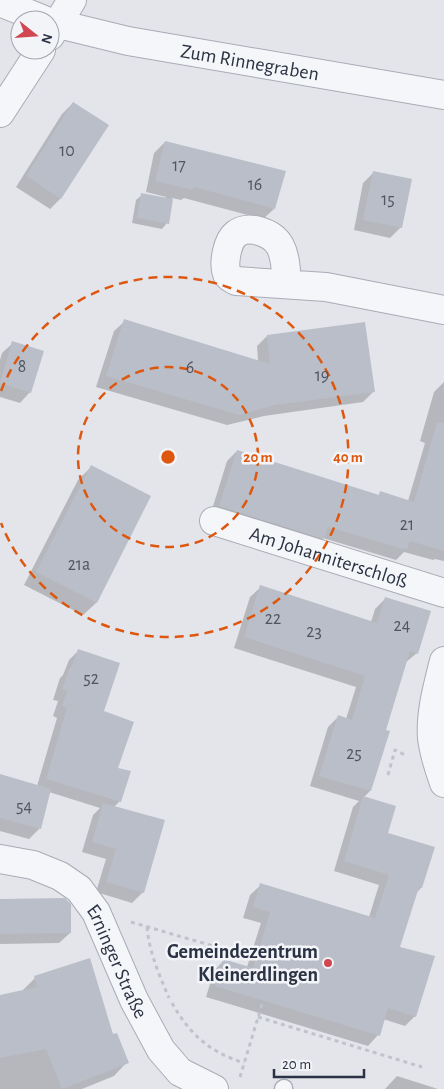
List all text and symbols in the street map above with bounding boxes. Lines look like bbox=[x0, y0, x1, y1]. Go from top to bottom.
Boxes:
north arrow bbox=[10, 10, 60, 60]
text: N bbox=[38, 32, 55, 45]
street label: Zum Rinnegraben bbox=[179, 41, 321, 84]
house number: 10 bbox=[59, 142, 75, 160]
house number: 17 bbox=[172, 157, 186, 175]
house number: 16 bbox=[248, 176, 262, 194]
house number: 15 bbox=[381, 191, 395, 209]
house number: 8 bbox=[18, 358, 26, 376]
house number: 6 bbox=[186, 359, 194, 377]
house number: 19 bbox=[315, 367, 329, 385]
centre of rings bbox=[159, 448, 177, 466]
text: 20 m bbox=[243, 450, 273, 465]
text: 40 m bbox=[333, 450, 363, 465]
house number: 21 bbox=[400, 516, 414, 534]
street label: Am Johanniterschloß bbox=[247, 524, 410, 592]
house number: 21a bbox=[68, 556, 90, 574]
house number: 22 bbox=[265, 610, 281, 628]
house number: 24 bbox=[394, 617, 411, 635]
house number: 23 bbox=[306, 623, 322, 641]
house number: 52 bbox=[83, 670, 99, 688]
house number: 25 bbox=[346, 745, 362, 763]
house number: 54 bbox=[16, 798, 32, 816]
street label: Erninger Straße bbox=[83, 901, 151, 1022]
place label: Gemeindezentrum Kleinerdlingen bbox=[167, 942, 318, 985]
marker: Gemeindezentrum Kleinerdlingen bbox=[322, 957, 334, 969]
scale bar bbox=[274, 1046, 364, 1078]
text: 20 m bbox=[282, 1057, 311, 1072]

